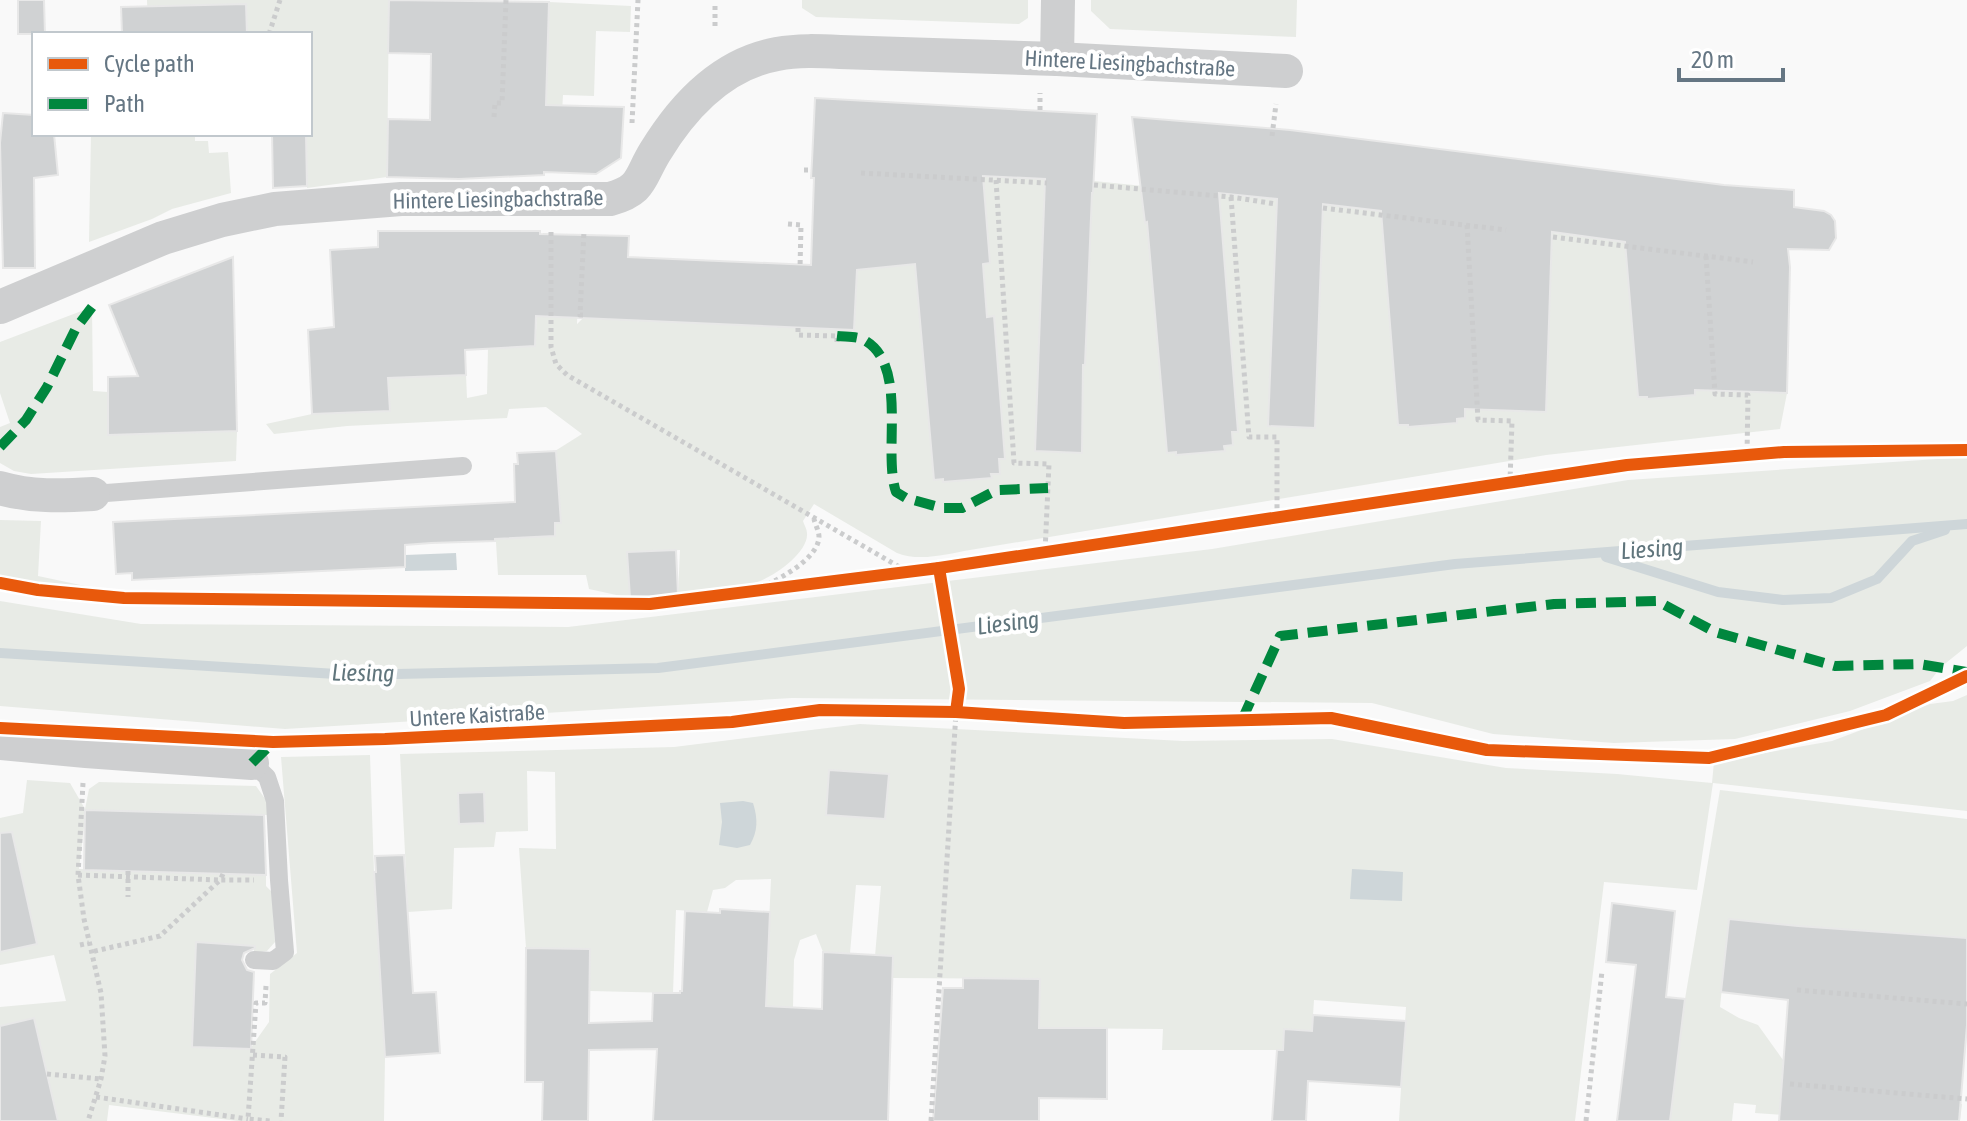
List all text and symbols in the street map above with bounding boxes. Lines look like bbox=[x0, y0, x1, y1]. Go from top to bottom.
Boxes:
legend bbox=[32, 32, 312, 136]
scale bar bbox=[1679, 32, 1783, 82]
street label: Hintere Liesingbachstraße bbox=[1024, 45, 1236, 81]
text: 20 m bbox=[1691, 46, 1734, 73]
text: Cycle path bbox=[104, 50, 195, 77]
text: Path bbox=[104, 90, 145, 117]
street label: Hintere Liesingbachstraße bbox=[392, 184, 604, 214]
water label: Liesing bbox=[1620, 533, 1684, 564]
water label: Liesing bbox=[975, 605, 1041, 640]
water label: Liesing bbox=[331, 658, 395, 687]
street label: Untere Kaistraße bbox=[409, 698, 545, 732]

